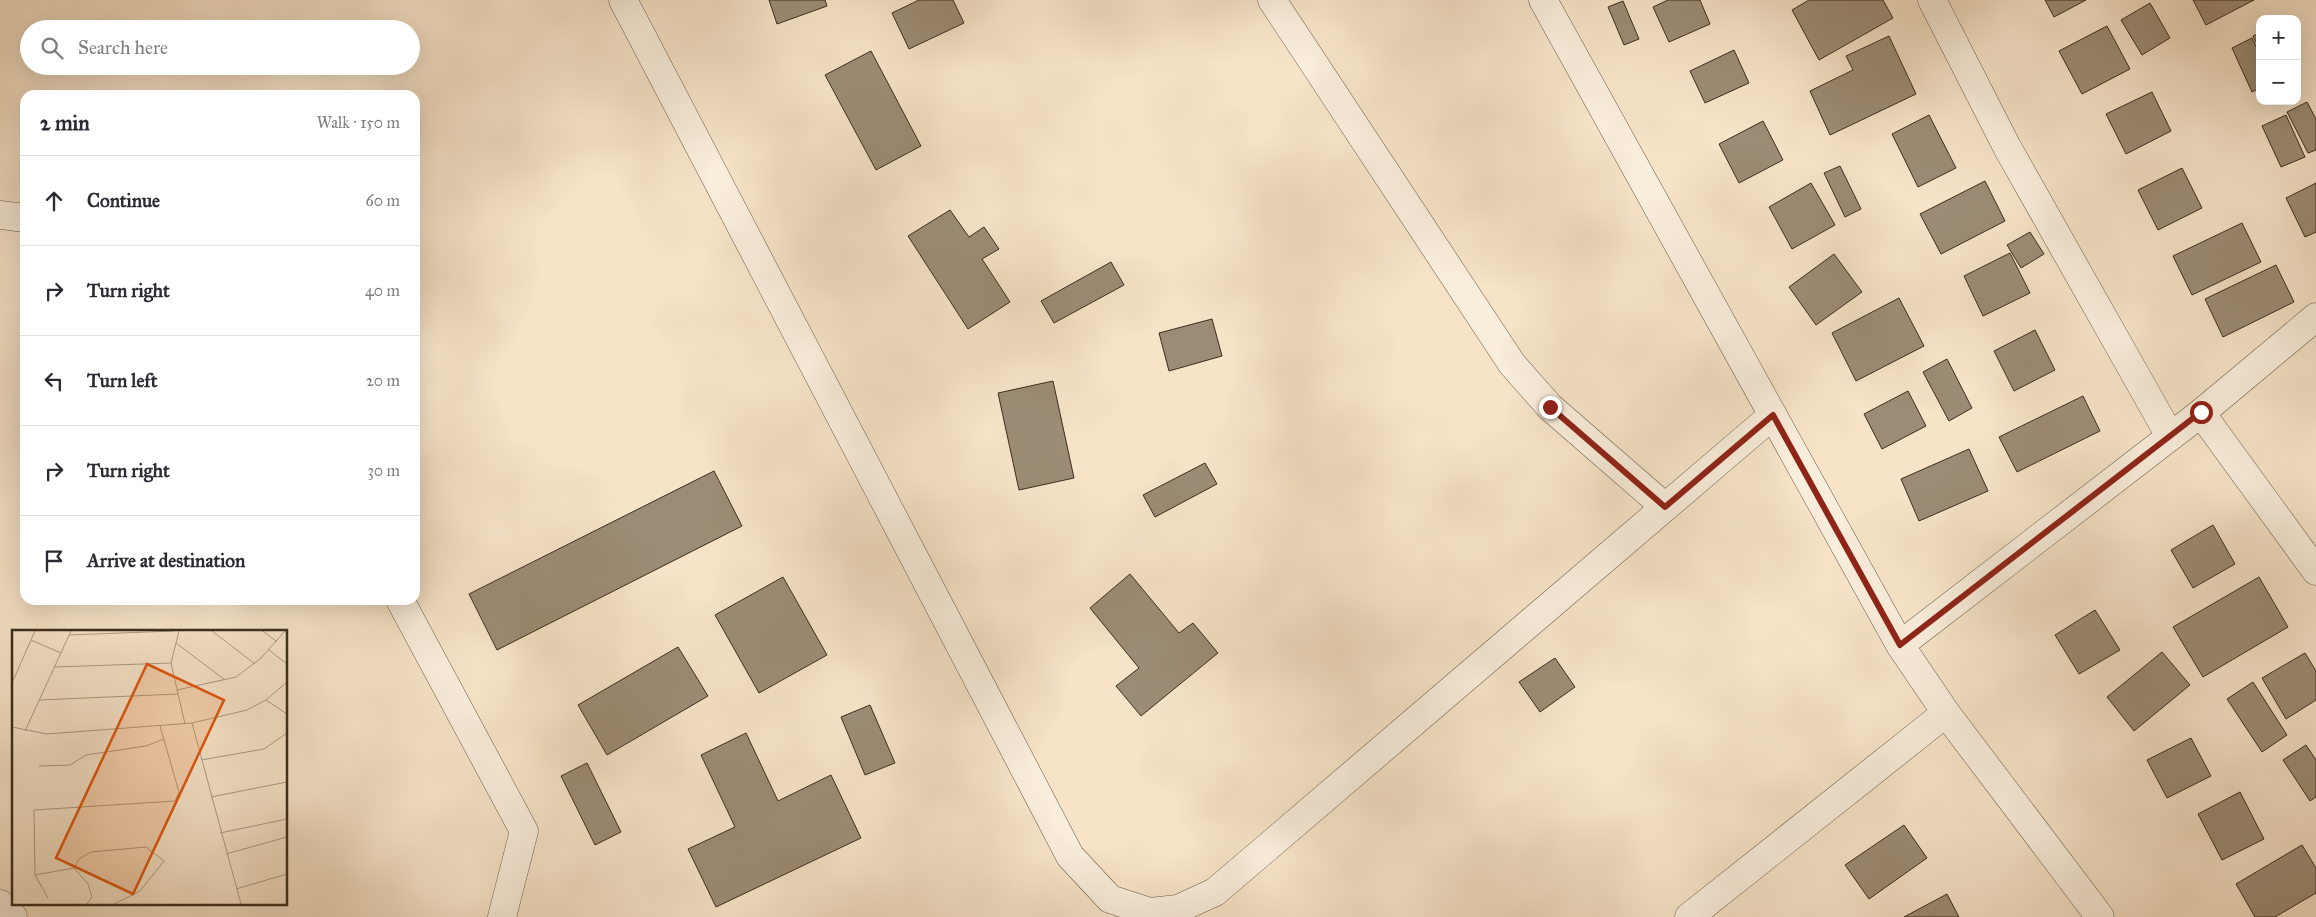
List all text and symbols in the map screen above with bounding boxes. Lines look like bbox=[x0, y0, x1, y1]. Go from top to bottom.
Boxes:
map controls bbox=[2256, 15, 2301, 105]
button: + bbox=[2256, 15, 2301, 60]
search box bbox=[20, 20, 420, 75]
icon: search bbox=[38, 34, 66, 62]
text: Search here bbox=[78, 36, 168, 59]
button: − bbox=[2256, 60, 2301, 105]
text: 2 min bbox=[40, 110, 90, 136]
text: Walk · 150 m bbox=[317, 113, 400, 132]
icon: ahead bbox=[40, 187, 68, 215]
text: Continue bbox=[87, 189, 160, 212]
text: 60 m bbox=[366, 191, 400, 210]
icon: right bbox=[40, 277, 68, 305]
text: Turn right bbox=[87, 279, 170, 302]
text: 40 m bbox=[365, 281, 400, 300]
icon: left bbox=[40, 367, 68, 395]
text: Turn left bbox=[87, 369, 157, 392]
text: 20 m bbox=[366, 371, 400, 390]
route end bbox=[1539, 396, 1562, 419]
route start bbox=[2190, 401, 2213, 424]
icon: right bbox=[40, 457, 68, 485]
text: Turn right bbox=[87, 459, 170, 482]
text: 30 m bbox=[367, 461, 400, 480]
icon: arrive bbox=[40, 547, 68, 575]
text: Arrive at destination bbox=[87, 549, 245, 572]
inset map bbox=[12, 630, 288, 904]

